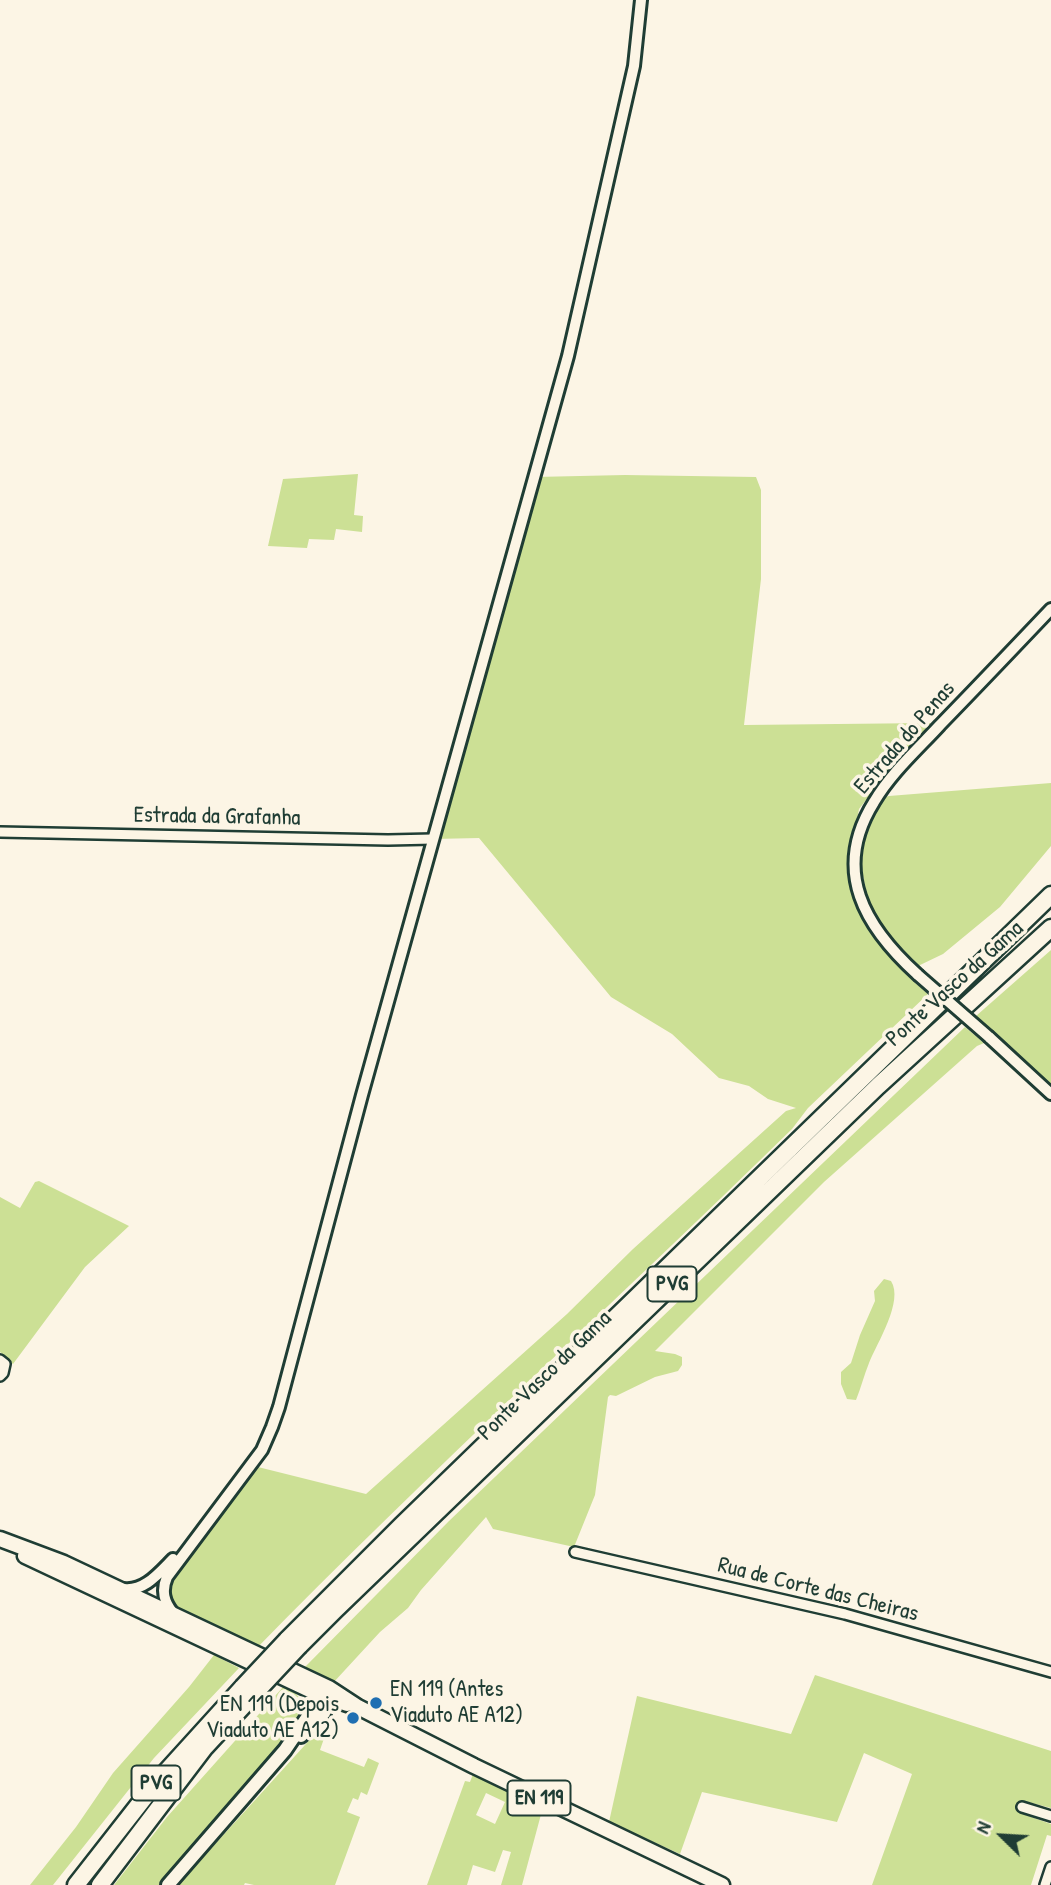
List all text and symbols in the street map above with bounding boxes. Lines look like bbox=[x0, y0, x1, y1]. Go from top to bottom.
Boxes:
street label: Estrada do Penas bbox=[849, 676, 961, 800]
street label: Estrada da Grafanha bbox=[133, 802, 301, 832]
street label: Ponte Vasco da Gama bbox=[881, 915, 1029, 1053]
road number: PVG bbox=[648, 1266, 696, 1302]
street label: Ponte Vasco da Gama bbox=[472, 1305, 618, 1447]
street label: Rua de Corte das Cheiras bbox=[715, 1552, 921, 1628]
place label: EN 119 (Antes Viaduto AE A12) bbox=[390, 1676, 523, 1730]
place label: EN 119 (Depois Viaduto AE A12) bbox=[206, 1691, 339, 1745]
marker: EN 119 (Antes Viaduto AE A12) bbox=[368, 1695, 384, 1711]
marker: EN 119 (Depois Viaduto AE A12) bbox=[345, 1710, 361, 1726]
road number: PVG bbox=[132, 1766, 180, 1800]
road number: EN 119 bbox=[508, 1780, 570, 1815]
north arrow bbox=[967, 1801, 1037, 1871]
text: N bbox=[969, 1818, 997, 1837]

